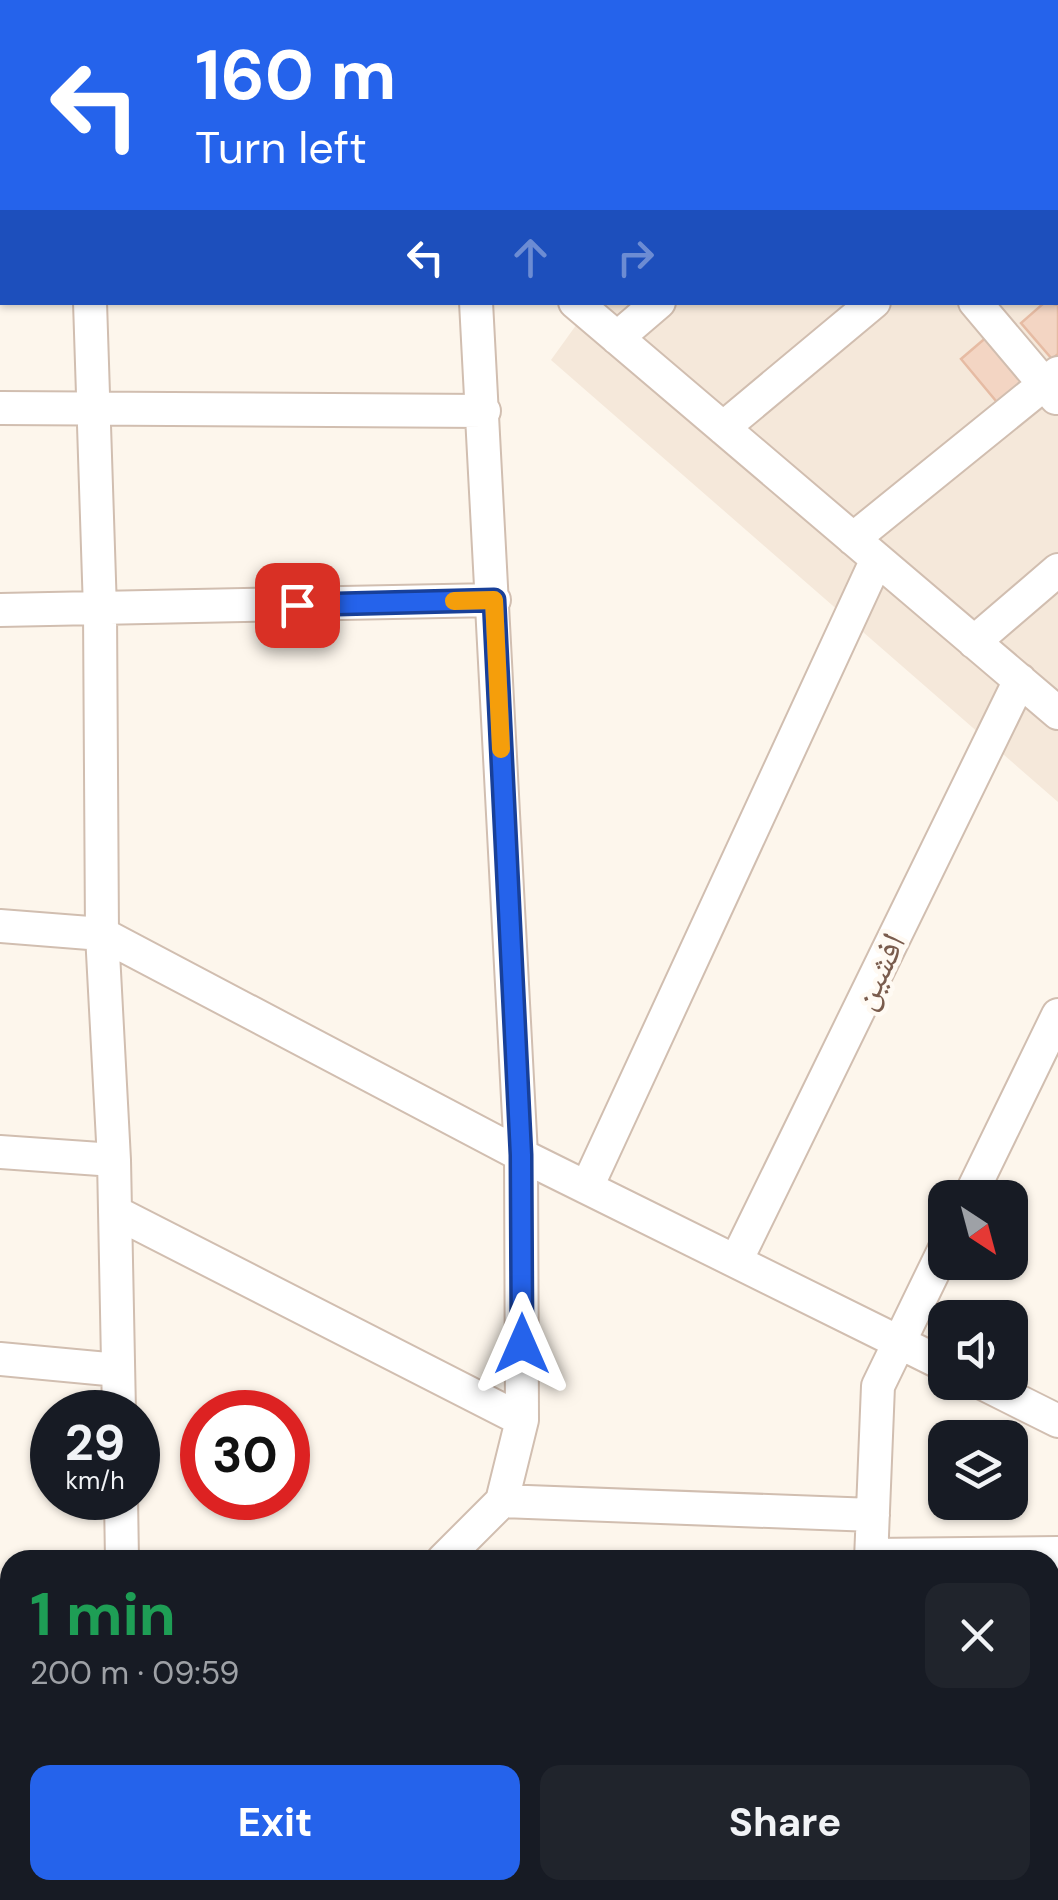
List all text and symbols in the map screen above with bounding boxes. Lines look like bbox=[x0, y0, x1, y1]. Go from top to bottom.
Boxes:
text: 160 m bbox=[195, 30, 396, 121]
icon: left bbox=[30, 40, 160, 170]
text: Turn left bbox=[195, 118, 367, 177]
icon: left bbox=[398, 230, 453, 285]
icon: ahead bbox=[503, 230, 558, 285]
icon: right bbox=[608, 230, 663, 285]
pin bbox=[255, 563, 340, 648]
icon: arrive bbox=[270, 578, 325, 633]
street label: افشین bbox=[840, 925, 916, 1017]
north arrow bbox=[928, 1180, 1028, 1280]
map controls bbox=[928, 1180, 1028, 1520]
position arrow bbox=[470, 1292, 574, 1396]
button: sound bbox=[928, 1300, 1028, 1400]
speed limit sign: 30 bbox=[180, 1390, 310, 1520]
text: 29 bbox=[65, 1410, 125, 1476]
button: layers bbox=[928, 1420, 1028, 1520]
text: km/h bbox=[65, 1464, 125, 1497]
text: 1 min bbox=[30, 1575, 176, 1654]
button: close bbox=[925, 1583, 1030, 1688]
text: 200 m · 09:59 bbox=[30, 1652, 239, 1694]
button: Exit bbox=[30, 1765, 520, 1880]
button: Share bbox=[540, 1765, 1030, 1880]

